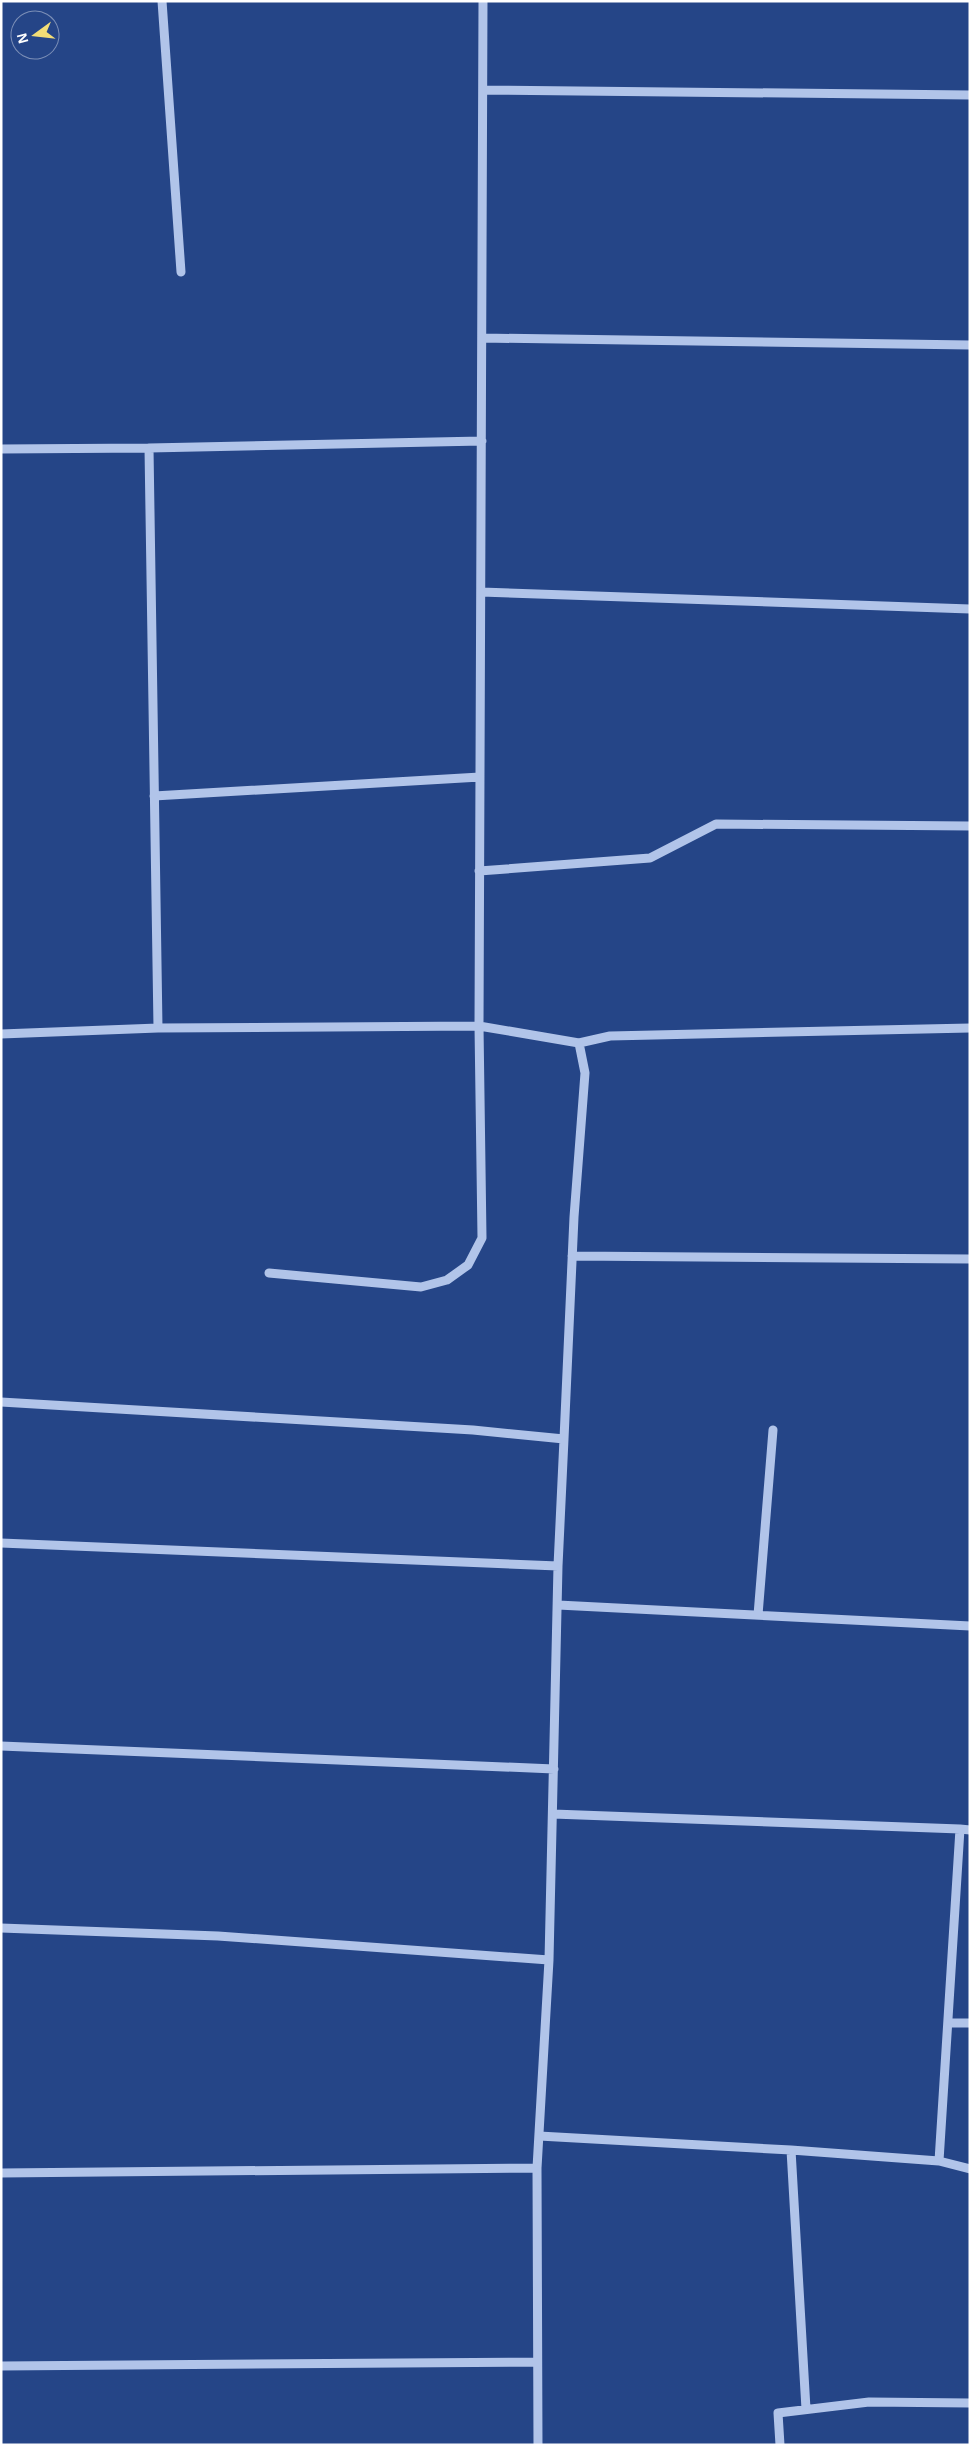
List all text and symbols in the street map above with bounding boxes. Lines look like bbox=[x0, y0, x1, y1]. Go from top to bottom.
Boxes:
north arrow bbox=[10, 10, 60, 60]
text: N bbox=[13, 31, 31, 45]

